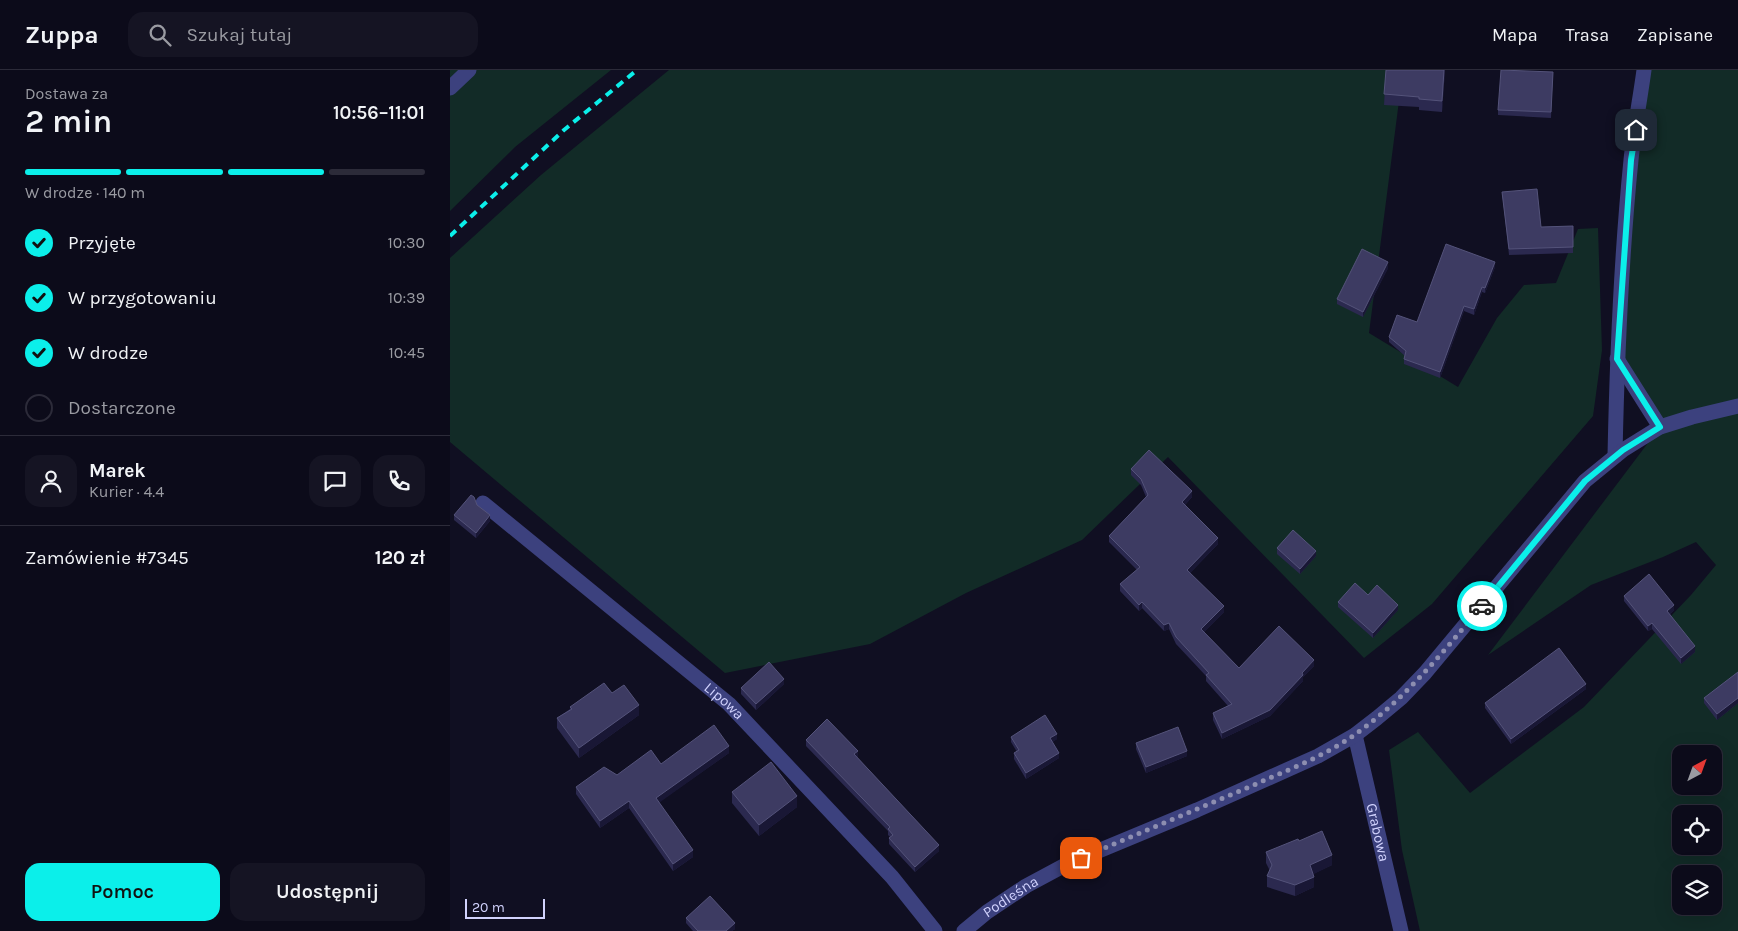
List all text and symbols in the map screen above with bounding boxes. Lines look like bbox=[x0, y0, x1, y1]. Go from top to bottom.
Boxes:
search box bbox=[128, 12, 478, 57]
text: Zuppa bbox=[25, 21, 98, 49]
icon: search bbox=[146, 21, 174, 49]
text: Szukaj tutaj bbox=[186, 24, 292, 46]
text: Mapa bbox=[1492, 24, 1538, 46]
text: Trasa bbox=[1566, 24, 1609, 46]
text: Zapisane bbox=[1637, 24, 1713, 46]
text: Dostawa za bbox=[25, 84, 108, 103]
text: 10:56–11:01 bbox=[333, 102, 425, 124]
text: 2 min bbox=[25, 103, 112, 140]
pin bbox=[1615, 109, 1657, 151]
icon: home bbox=[1622, 116, 1650, 144]
text: W drodze · 140 m bbox=[25, 183, 145, 202]
icon: check bbox=[25, 229, 53, 257]
text: Przyjęte bbox=[68, 232, 136, 254]
text: 10:30 bbox=[388, 233, 425, 252]
icon: check bbox=[25, 284, 53, 312]
text: W przygotowaniu bbox=[68, 287, 217, 309]
text: 10:39 bbox=[388, 288, 425, 307]
icon: check bbox=[25, 339, 53, 367]
text: W drodze bbox=[68, 342, 148, 364]
text: 10:45 bbox=[389, 343, 425, 362]
text: Dostarczone bbox=[68, 397, 176, 419]
button: person bbox=[25, 455, 77, 507]
button: chat bbox=[309, 455, 361, 507]
button: phone bbox=[373, 455, 425, 507]
text: Marek bbox=[89, 460, 146, 482]
text: Kurier · 4.4 bbox=[89, 482, 164, 501]
text: Zamówienie #7345 bbox=[25, 547, 189, 569]
text: 120 zł bbox=[375, 547, 425, 569]
courier bbox=[1457, 581, 1507, 631]
icon: car bbox=[1468, 592, 1496, 620]
street label: Lipowa bbox=[700, 678, 748, 723]
north arrow bbox=[1672, 745, 1722, 795]
map controls bbox=[1672, 745, 1722, 915]
street label: Grabowa bbox=[1362, 801, 1393, 863]
button: locate bbox=[1672, 805, 1722, 855]
pin bbox=[1060, 837, 1102, 879]
icon: bag bbox=[1067, 844, 1095, 872]
button: Pomoc bbox=[25, 863, 220, 921]
button: Udostępnij bbox=[230, 863, 425, 921]
button: layers bbox=[1672, 865, 1722, 915]
street label: Podleśna bbox=[979, 872, 1041, 921]
scale bar bbox=[465, 896, 545, 919]
text: 20 m bbox=[472, 899, 505, 916]

